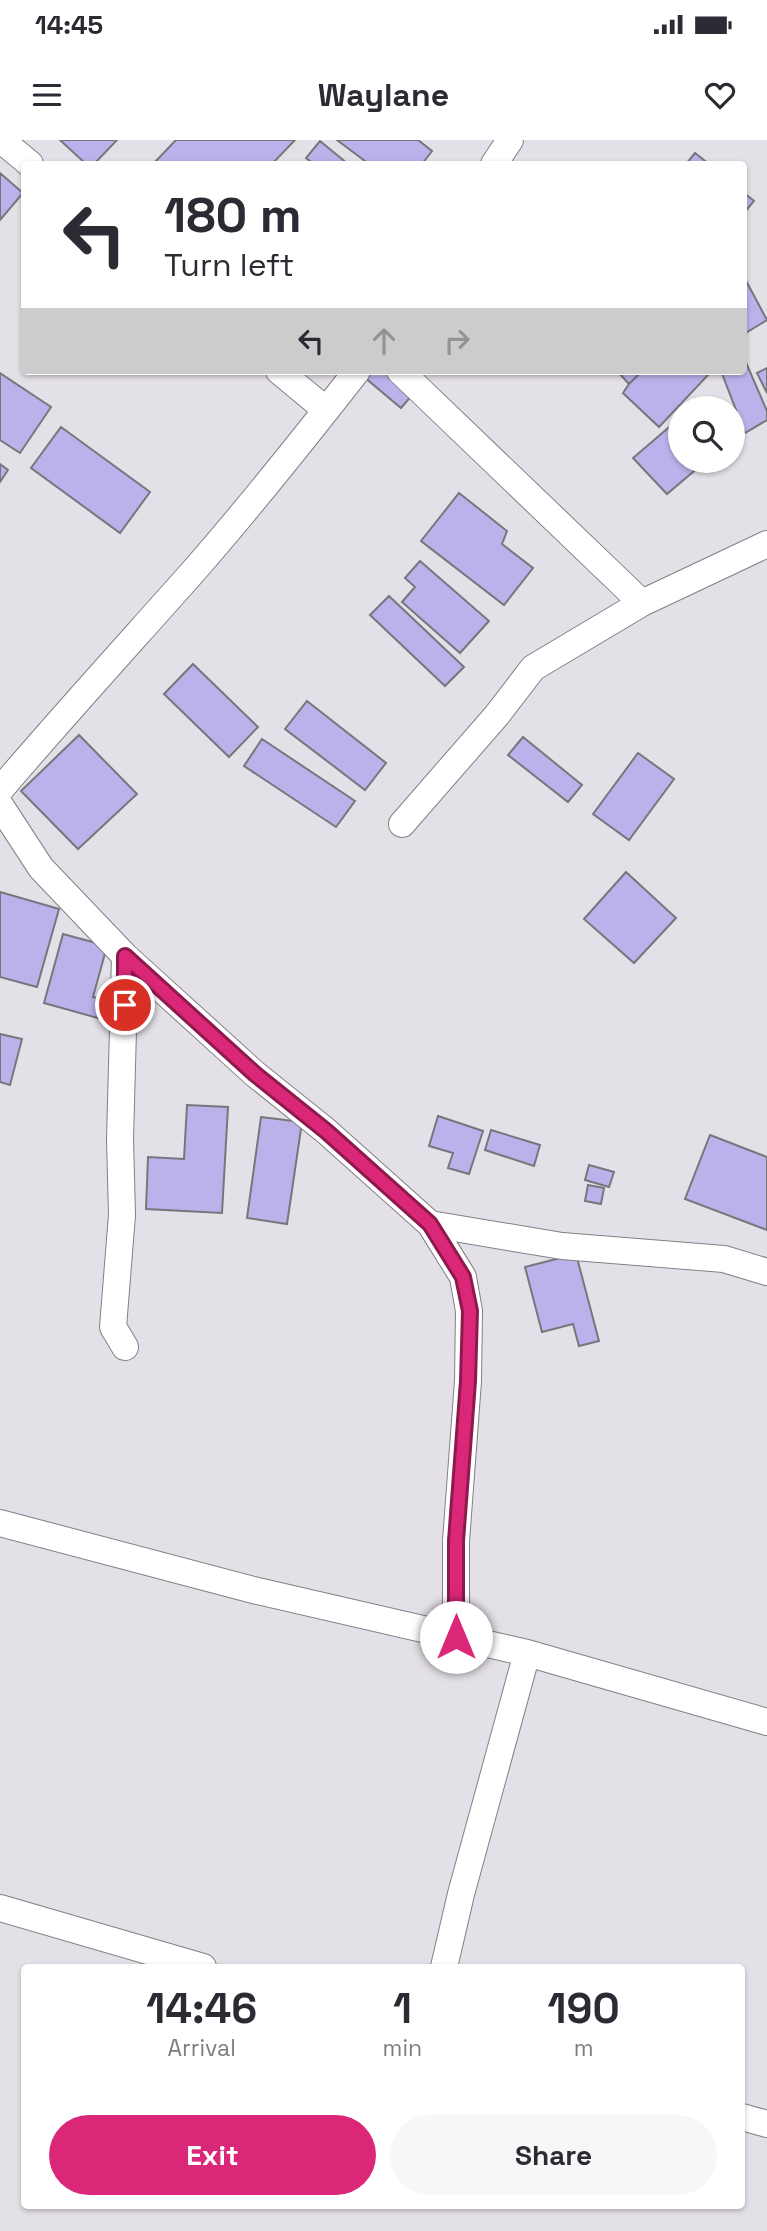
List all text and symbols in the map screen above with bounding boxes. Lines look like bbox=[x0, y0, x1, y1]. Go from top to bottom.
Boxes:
text: 14:45 bbox=[35, 8, 103, 42]
text: Waylane bbox=[318, 75, 449, 115]
icon: menu bbox=[28, 76, 66, 114]
icon: heart bbox=[701, 76, 739, 114]
text: 180 m bbox=[164, 184, 302, 246]
icon: left bbox=[49, 189, 140, 280]
text: Turn left bbox=[164, 245, 294, 285]
icon: left bbox=[292, 322, 330, 360]
icon: ahead bbox=[365, 322, 403, 360]
icon: right bbox=[438, 322, 476, 360]
map controls bbox=[668, 396, 745, 473]
button: search bbox=[668, 396, 745, 473]
pin bbox=[95, 975, 155, 1035]
icon: arrive bbox=[106, 986, 144, 1024]
position arrow bbox=[419, 1600, 493, 1674]
text: 14:46 bbox=[146, 1982, 257, 2035]
text: 1 bbox=[393, 1982, 412, 2035]
text: 190 bbox=[547, 1982, 620, 2035]
text: Arrival bbox=[168, 2033, 236, 2063]
text: min bbox=[383, 2033, 422, 2063]
text: m bbox=[574, 2033, 593, 2063]
button: Exit bbox=[49, 2115, 376, 2195]
button: Share bbox=[390, 2115, 717, 2195]

